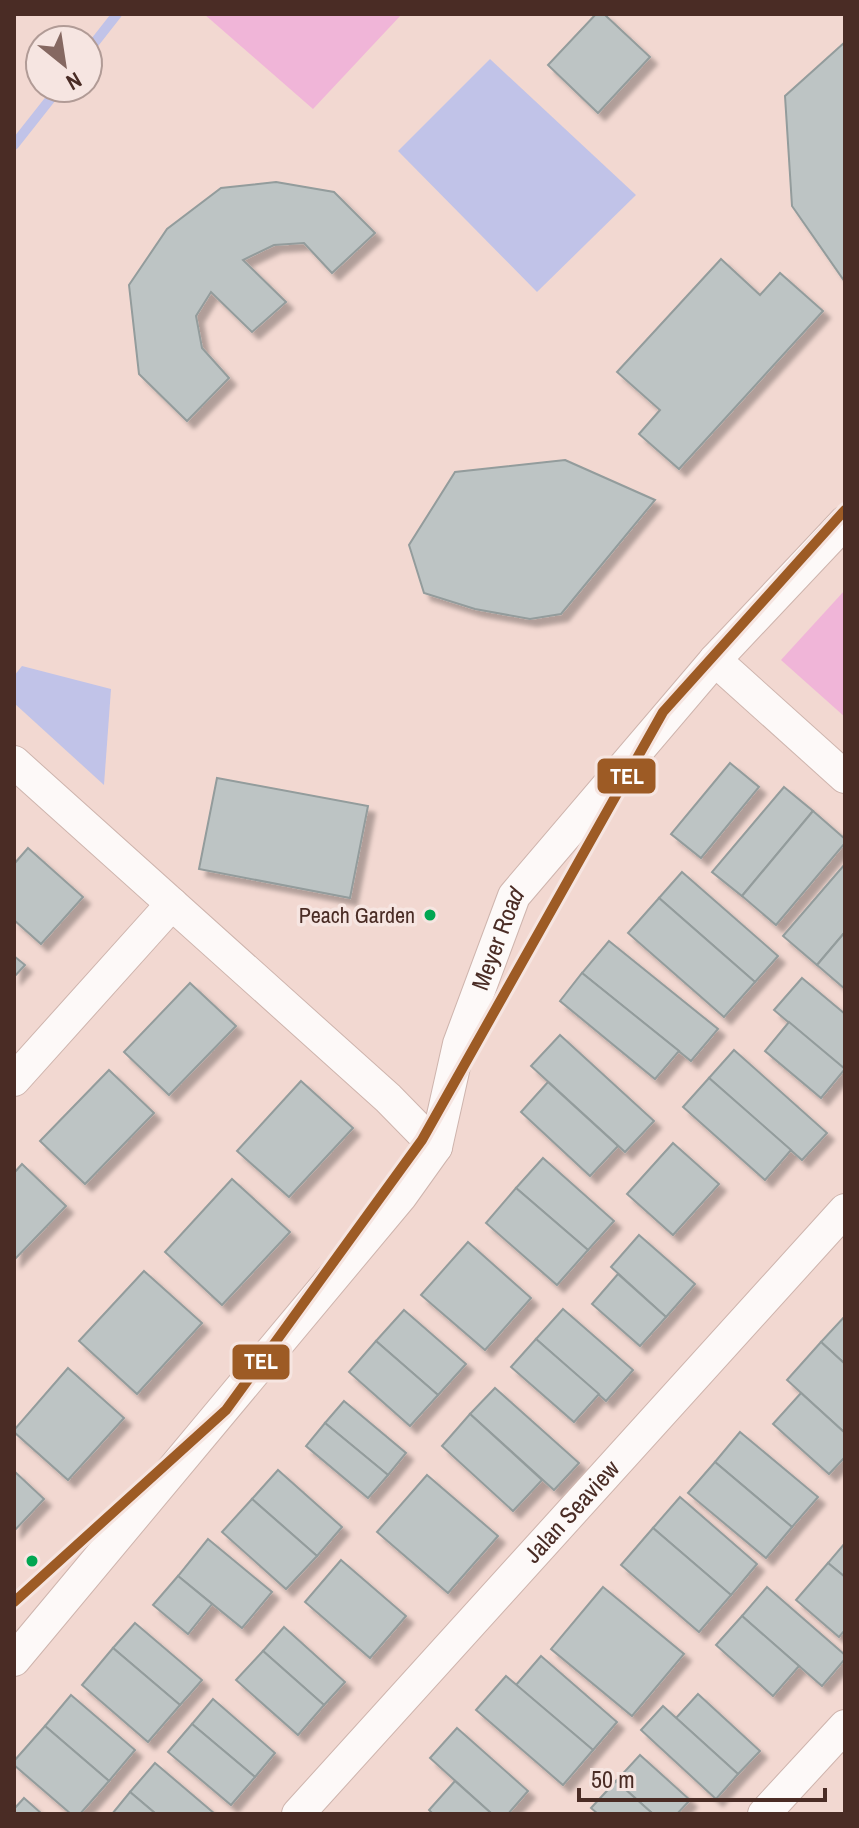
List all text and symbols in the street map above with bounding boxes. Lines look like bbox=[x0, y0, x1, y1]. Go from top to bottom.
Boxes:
north arrow bbox=[24, 24, 104, 104]
text: N bbox=[61, 65, 87, 98]
line badge: TEL bbox=[596, 757, 657, 795]
text: TEL bbox=[610, 761, 644, 791]
street label: Meyer Road bbox=[463, 879, 530, 994]
place label: Peach Garden bbox=[299, 900, 415, 930]
marker: Peach Garden bbox=[422, 907, 438, 923]
line badge: TEL bbox=[231, 1343, 291, 1381]
text: TEL bbox=[244, 1346, 278, 1376]
street label: Jalan Seaview bbox=[516, 1452, 627, 1569]
unlabelled marker bbox=[24, 1553, 40, 1569]
scale bar bbox=[579, 1752, 825, 1802]
text: 50 m bbox=[591, 1763, 635, 1795]

